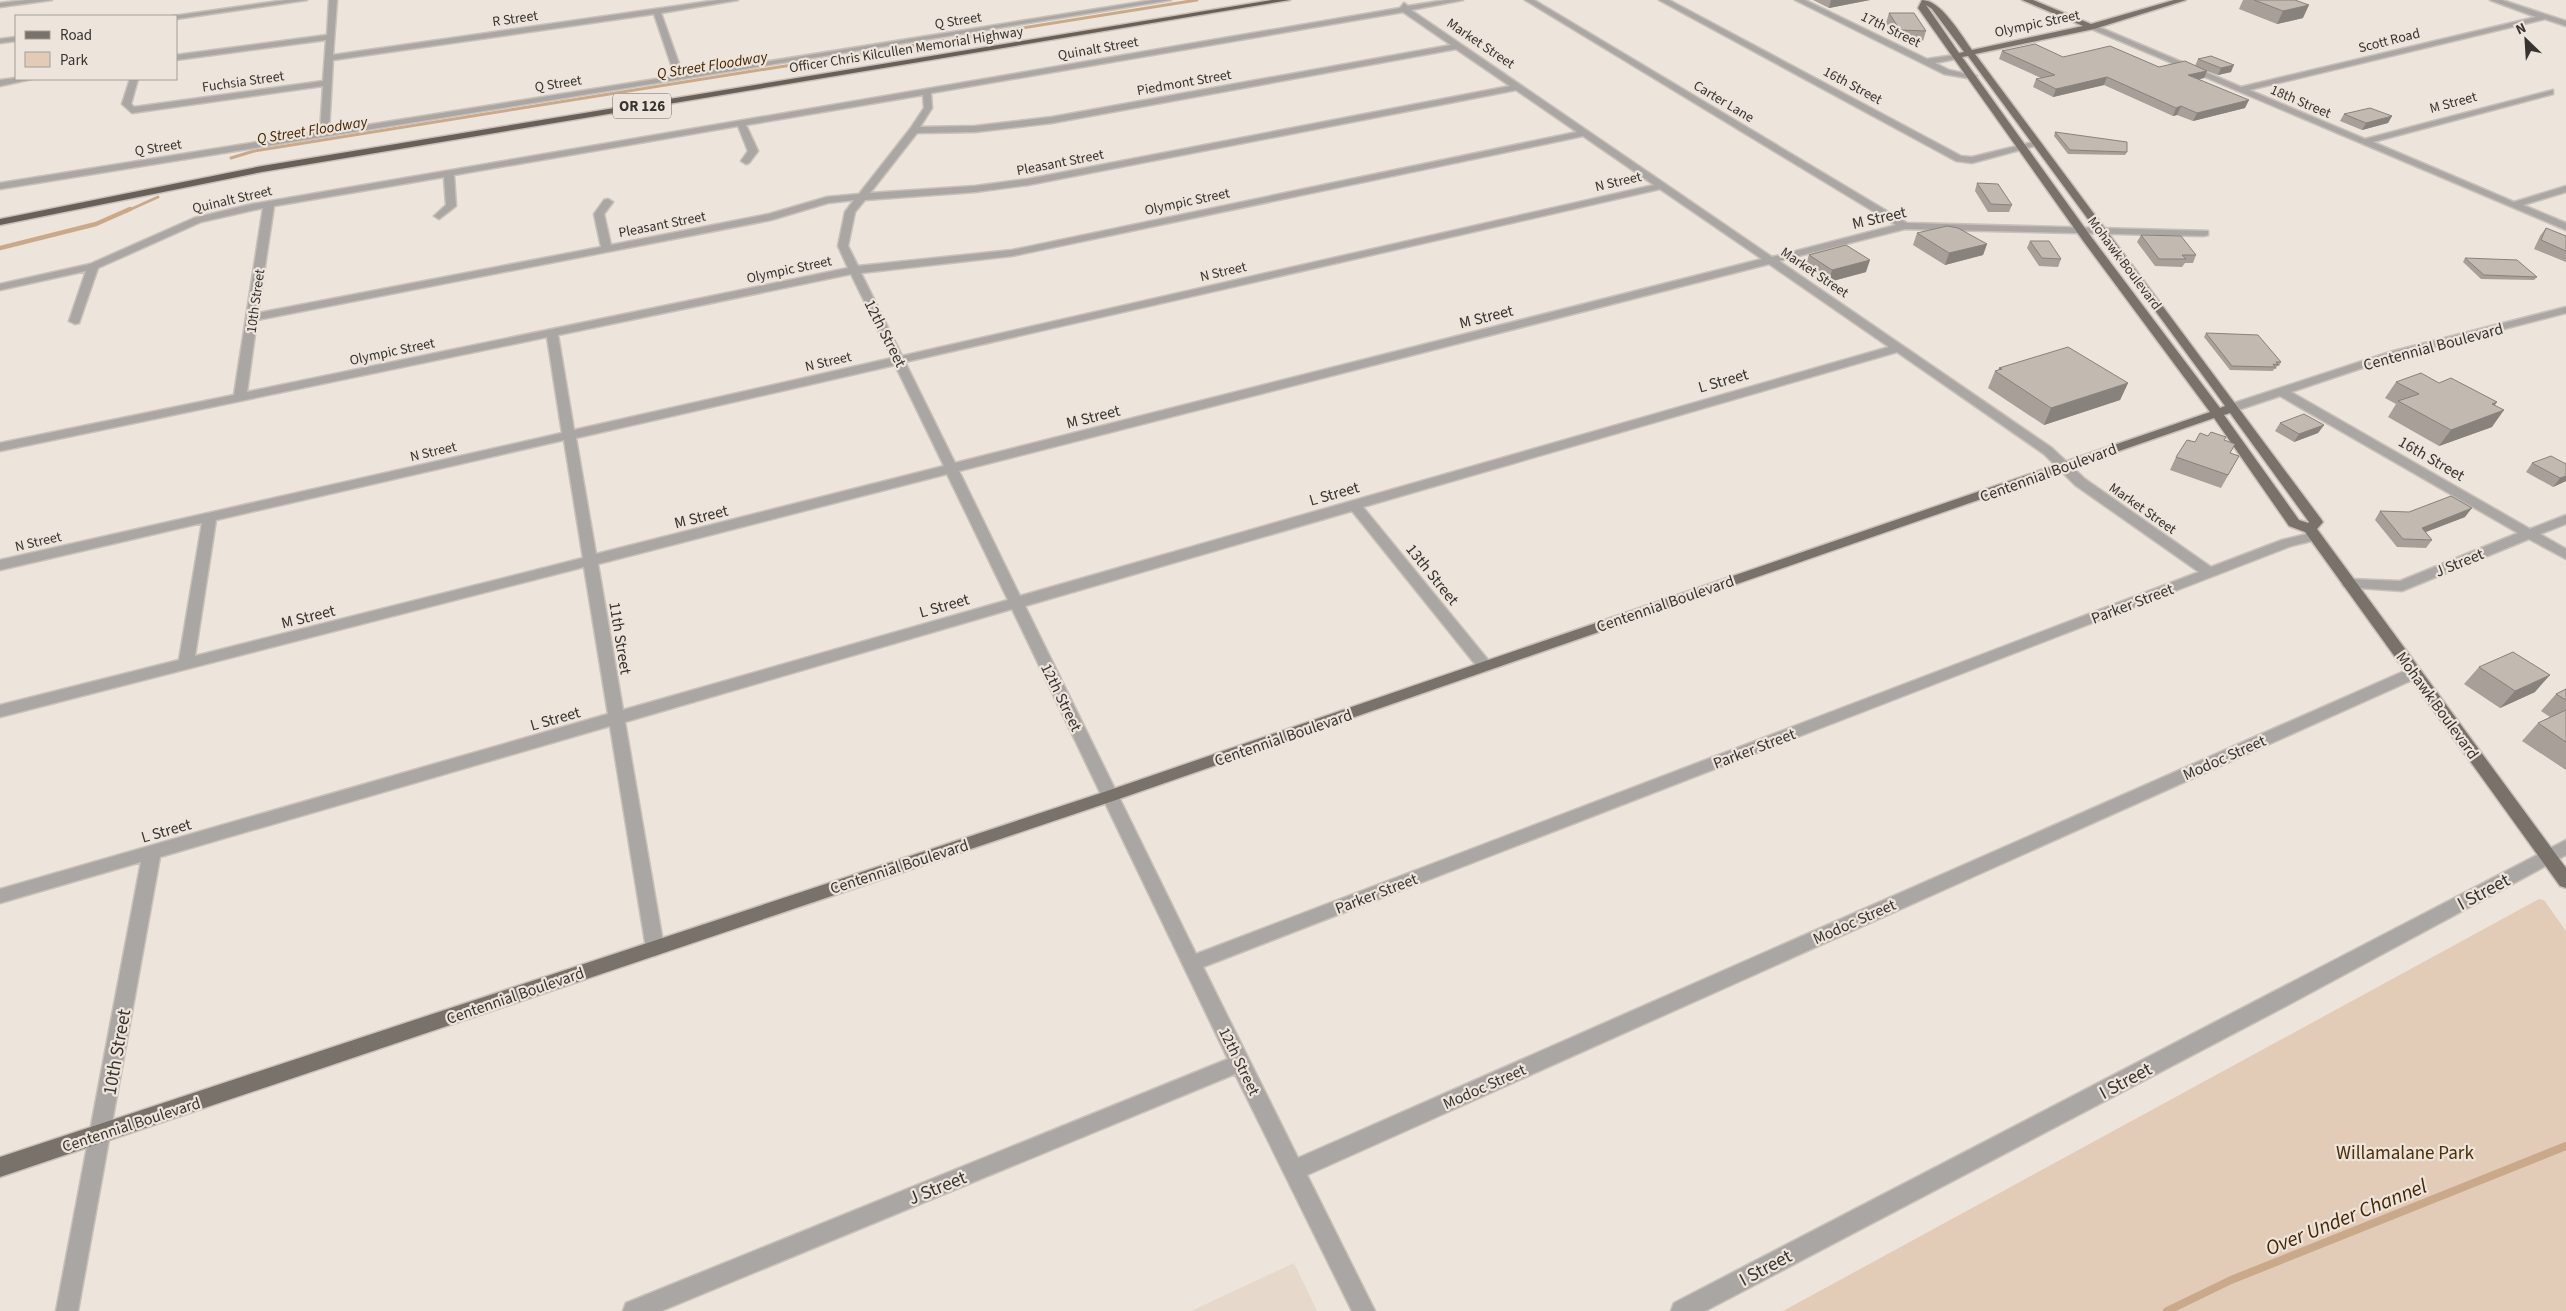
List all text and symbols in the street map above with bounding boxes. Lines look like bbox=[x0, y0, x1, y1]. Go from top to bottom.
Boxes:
street label: Olympic Street bbox=[1993, 5, 2082, 43]
street label: R Street bbox=[491, 6, 539, 32]
street label: Q Street bbox=[933, 7, 983, 35]
street label: 17th Street bbox=[1857, 7, 1924, 53]
street label: Market Street bbox=[1442, 14, 1519, 74]
legend bbox=[15, 15, 178, 80]
north arrow bbox=[2501, 15, 2551, 65]
text: N bbox=[2512, 18, 2529, 40]
street label: Officer Chris Kilcullen Memorial Highway bbox=[788, 22, 1025, 78]
street label: Scott Road bbox=[2356, 24, 2422, 58]
text: Road bbox=[60, 25, 92, 46]
street label: Quinalt Street bbox=[1056, 32, 1140, 66]
water label: Q Street Floodway bbox=[655, 46, 770, 85]
text: Park bbox=[60, 50, 89, 71]
street label: 16th Street bbox=[1820, 62, 1886, 110]
street label: Piedmont Street bbox=[1135, 65, 1233, 101]
street label: Fuchsia Street bbox=[201, 66, 286, 98]
street label: Q Street bbox=[533, 70, 583, 98]
street label: Carter Lane bbox=[1689, 76, 1758, 128]
street label: 18th Street bbox=[2267, 80, 2334, 124]
street label: M Street bbox=[2427, 87, 2479, 119]
road number: OR 126 bbox=[613, 94, 671, 118]
water label: Q Street Floodway bbox=[255, 111, 370, 150]
street label: Q Street bbox=[133, 134, 183, 162]
street label: Pleasant Street bbox=[1015, 145, 1106, 181]
street label: N Street bbox=[1593, 167, 1644, 197]
street label: Quinalt Street bbox=[190, 181, 274, 219]
street label: Olympic Street bbox=[1143, 183, 1232, 221]
street label: M Street bbox=[1850, 201, 1909, 235]
street label: Pleasant Street bbox=[617, 207, 708, 243]
street label: Mohawk Boulevard bbox=[2082, 213, 2166, 314]
street label: Market Street bbox=[1776, 243, 1853, 303]
street label: Olympic Street bbox=[745, 251, 834, 289]
street label: N Street bbox=[1198, 257, 1249, 287]
street label: 10th Street bbox=[242, 268, 270, 334]
street label: 12th Street bbox=[859, 296, 912, 372]
street label: M Street bbox=[1457, 300, 1516, 334]
street label: Centennial Boulevard bbox=[2361, 318, 2506, 376]
street label: Olympic Street bbox=[348, 333, 437, 371]
street label: N Street bbox=[803, 347, 854, 377]
street label: L Street bbox=[1696, 363, 1751, 399]
street label: M Street bbox=[1064, 400, 1123, 434]
street label: 16th Street bbox=[2394, 431, 2469, 487]
street label: N Street bbox=[408, 437, 459, 467]
street label: Centennial Boulevard bbox=[1977, 438, 2120, 508]
street label: L Street bbox=[1307, 476, 1362, 512]
street label: Market Street bbox=[2105, 478, 2180, 540]
street label: M Street bbox=[672, 500, 731, 534]
street label: N Street bbox=[13, 527, 64, 557]
street label: 13th Street bbox=[1401, 539, 1464, 610]
street label: J Street bbox=[2432, 543, 2488, 583]
street label: Centennial Boulevard bbox=[1594, 570, 1737, 638]
street label: Parker Street bbox=[2088, 578, 2177, 630]
street label: L Street bbox=[917, 588, 972, 624]
street label: M Street bbox=[279, 600, 338, 634]
street label: 11th Street bbox=[603, 600, 637, 677]
street label: Mohawk Boulevard bbox=[2391, 647, 2484, 764]
street label: 12th Street bbox=[1035, 660, 1087, 736]
street label: L Street bbox=[528, 701, 583, 737]
street label: Centennial Boulevard bbox=[1212, 704, 1355, 772]
street label: Parker Street bbox=[1710, 723, 1799, 775]
street label: Modoc Street bbox=[2180, 730, 2270, 786]
street label: L Street bbox=[139, 813, 194, 849]
street label: Centennial Boulevard bbox=[827, 834, 971, 900]
street label: I Street bbox=[2452, 867, 2515, 917]
street label: Parker Street bbox=[1332, 868, 1421, 920]
street label: Modoc Street bbox=[1810, 894, 1900, 950]
street label: Centennial Boulevard bbox=[444, 962, 587, 1030]
street label: 10th Street bbox=[97, 1006, 138, 1097]
street label: 12th Street bbox=[1213, 1024, 1265, 1100]
street label: I Street bbox=[2094, 1056, 2157, 1106]
street label: Modoc Street bbox=[1440, 1059, 1530, 1115]
street label: Centennial Boulevard bbox=[59, 1092, 203, 1158]
park label: Willamalane Park bbox=[2336, 1140, 2474, 1167]
street label: J Street bbox=[904, 1164, 971, 1212]
water label: Over Under Channel bbox=[2261, 1171, 2432, 1263]
street label: I Street bbox=[1734, 1243, 1797, 1293]

